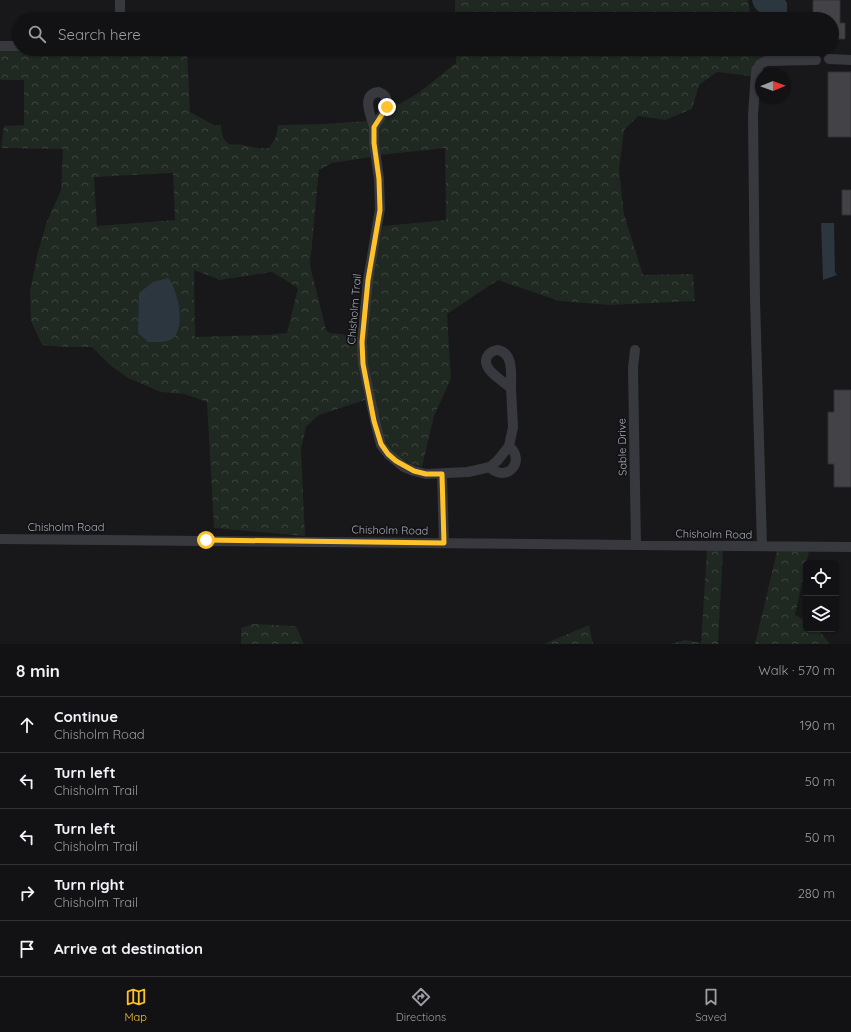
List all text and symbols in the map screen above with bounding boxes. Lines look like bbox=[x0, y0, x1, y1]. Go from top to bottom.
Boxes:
search box bbox=[12, 12, 839, 56]
icon: search bbox=[26, 23, 48, 45]
text: Search here bbox=[58, 25, 141, 44]
north arrow bbox=[755, 68, 791, 104]
route end bbox=[378, 98, 396, 116]
street label: Chisholm Trail bbox=[344, 273, 364, 345]
street label: Sable Drive bbox=[614, 418, 630, 476]
street label: Chisholm Road bbox=[28, 520, 104, 534]
street label: Chisholm Road bbox=[352, 522, 428, 538]
street label: Chisholm Road bbox=[676, 526, 752, 542]
route start bbox=[197, 531, 215, 549]
map controls bbox=[803, 560, 839, 632]
button: locate bbox=[803, 560, 839, 596]
button: layers bbox=[803, 596, 839, 632]
text: 8 min bbox=[16, 660, 60, 681]
text: Walk · 570 m bbox=[758, 662, 835, 678]
text: Continue bbox=[54, 707, 118, 726]
icon: ahead bbox=[16, 714, 38, 736]
text: 190 m bbox=[800, 717, 835, 733]
text: Chisholm Road bbox=[54, 726, 145, 742]
text: Turn left bbox=[54, 763, 116, 782]
icon: left bbox=[16, 770, 38, 792]
text: 50 m bbox=[805, 773, 835, 789]
text: Chisholm Trail bbox=[54, 782, 138, 798]
text: Turn left bbox=[54, 819, 116, 838]
icon: left bbox=[16, 826, 38, 848]
text: 50 m bbox=[805, 829, 835, 845]
text: Chisholm Trail bbox=[54, 838, 138, 854]
text: Turn right bbox=[54, 875, 125, 894]
icon: right bbox=[16, 882, 38, 904]
text: 280 m bbox=[798, 885, 835, 901]
text: Chisholm Trail bbox=[54, 894, 138, 910]
icon: arrive bbox=[16, 938, 38, 960]
text: Arrive at destination bbox=[54, 939, 203, 958]
tab: Map bbox=[124, 986, 147, 1024]
tab: Directions bbox=[396, 986, 446, 1024]
tab: Saved bbox=[695, 986, 727, 1024]

